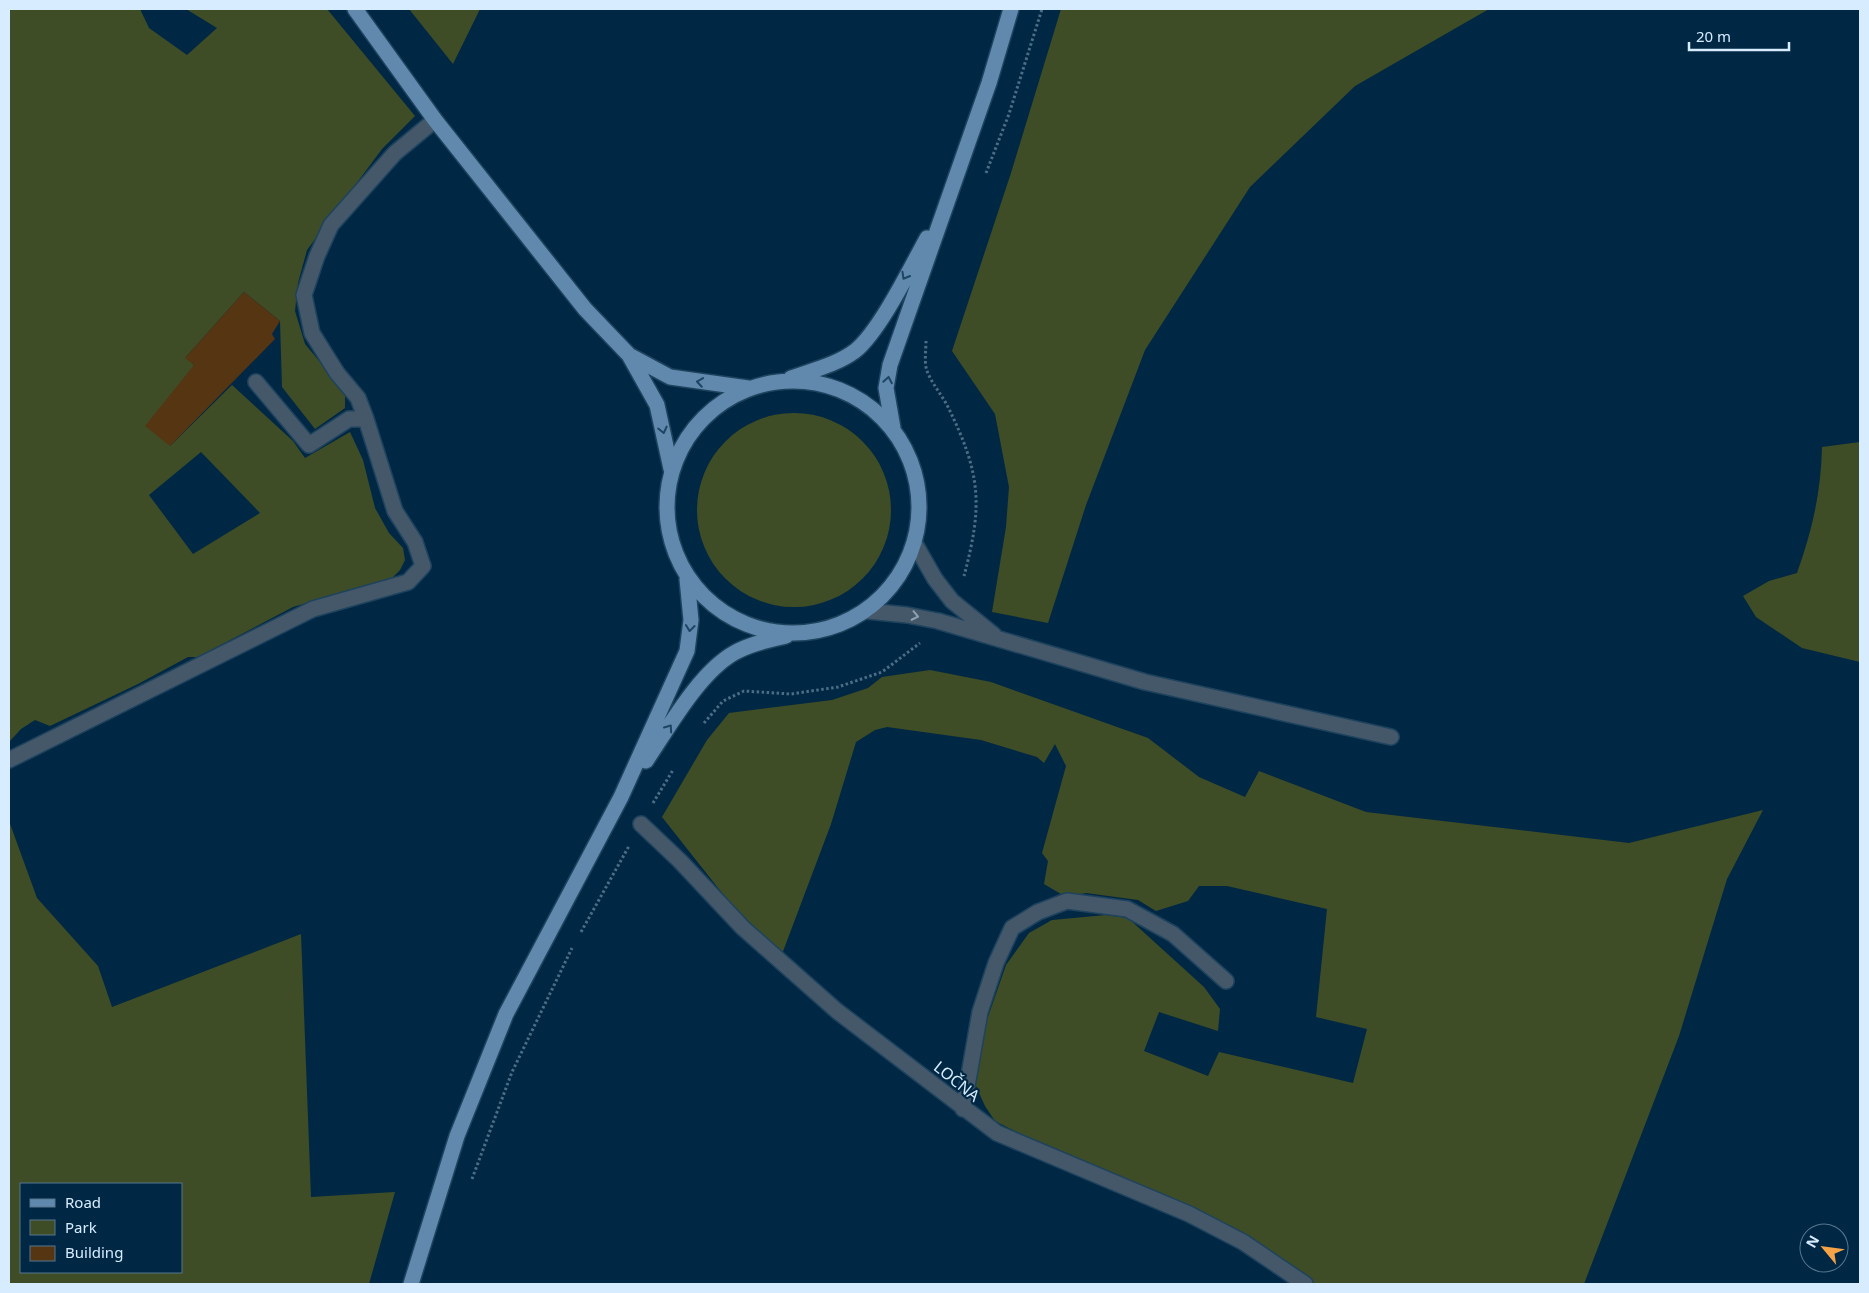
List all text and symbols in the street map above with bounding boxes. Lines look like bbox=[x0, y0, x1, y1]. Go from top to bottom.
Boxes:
scale bar bbox=[1689, 20, 1789, 52]
text: 20 m bbox=[1696, 26, 1731, 46]
one-way arrow bbox=[902, 271, 912, 280]
one-way arrow bbox=[882, 376, 892, 384]
one-way arrow bbox=[695, 378, 704, 388]
one-way arrow bbox=[658, 426, 668, 434]
one-way arrow bbox=[911, 611, 920, 621]
one-way arrow bbox=[685, 624, 696, 632]
one-way arrow bbox=[663, 724, 672, 734]
street label: LOČNA bbox=[929, 1056, 985, 1107]
legend bbox=[20, 1183, 182, 1273]
text: Road bbox=[65, 1192, 101, 1212]
text: Park bbox=[65, 1217, 97, 1237]
north arrow bbox=[1799, 1223, 1849, 1273]
text: N bbox=[1801, 1232, 1823, 1251]
text: Building bbox=[65, 1242, 123, 1262]

